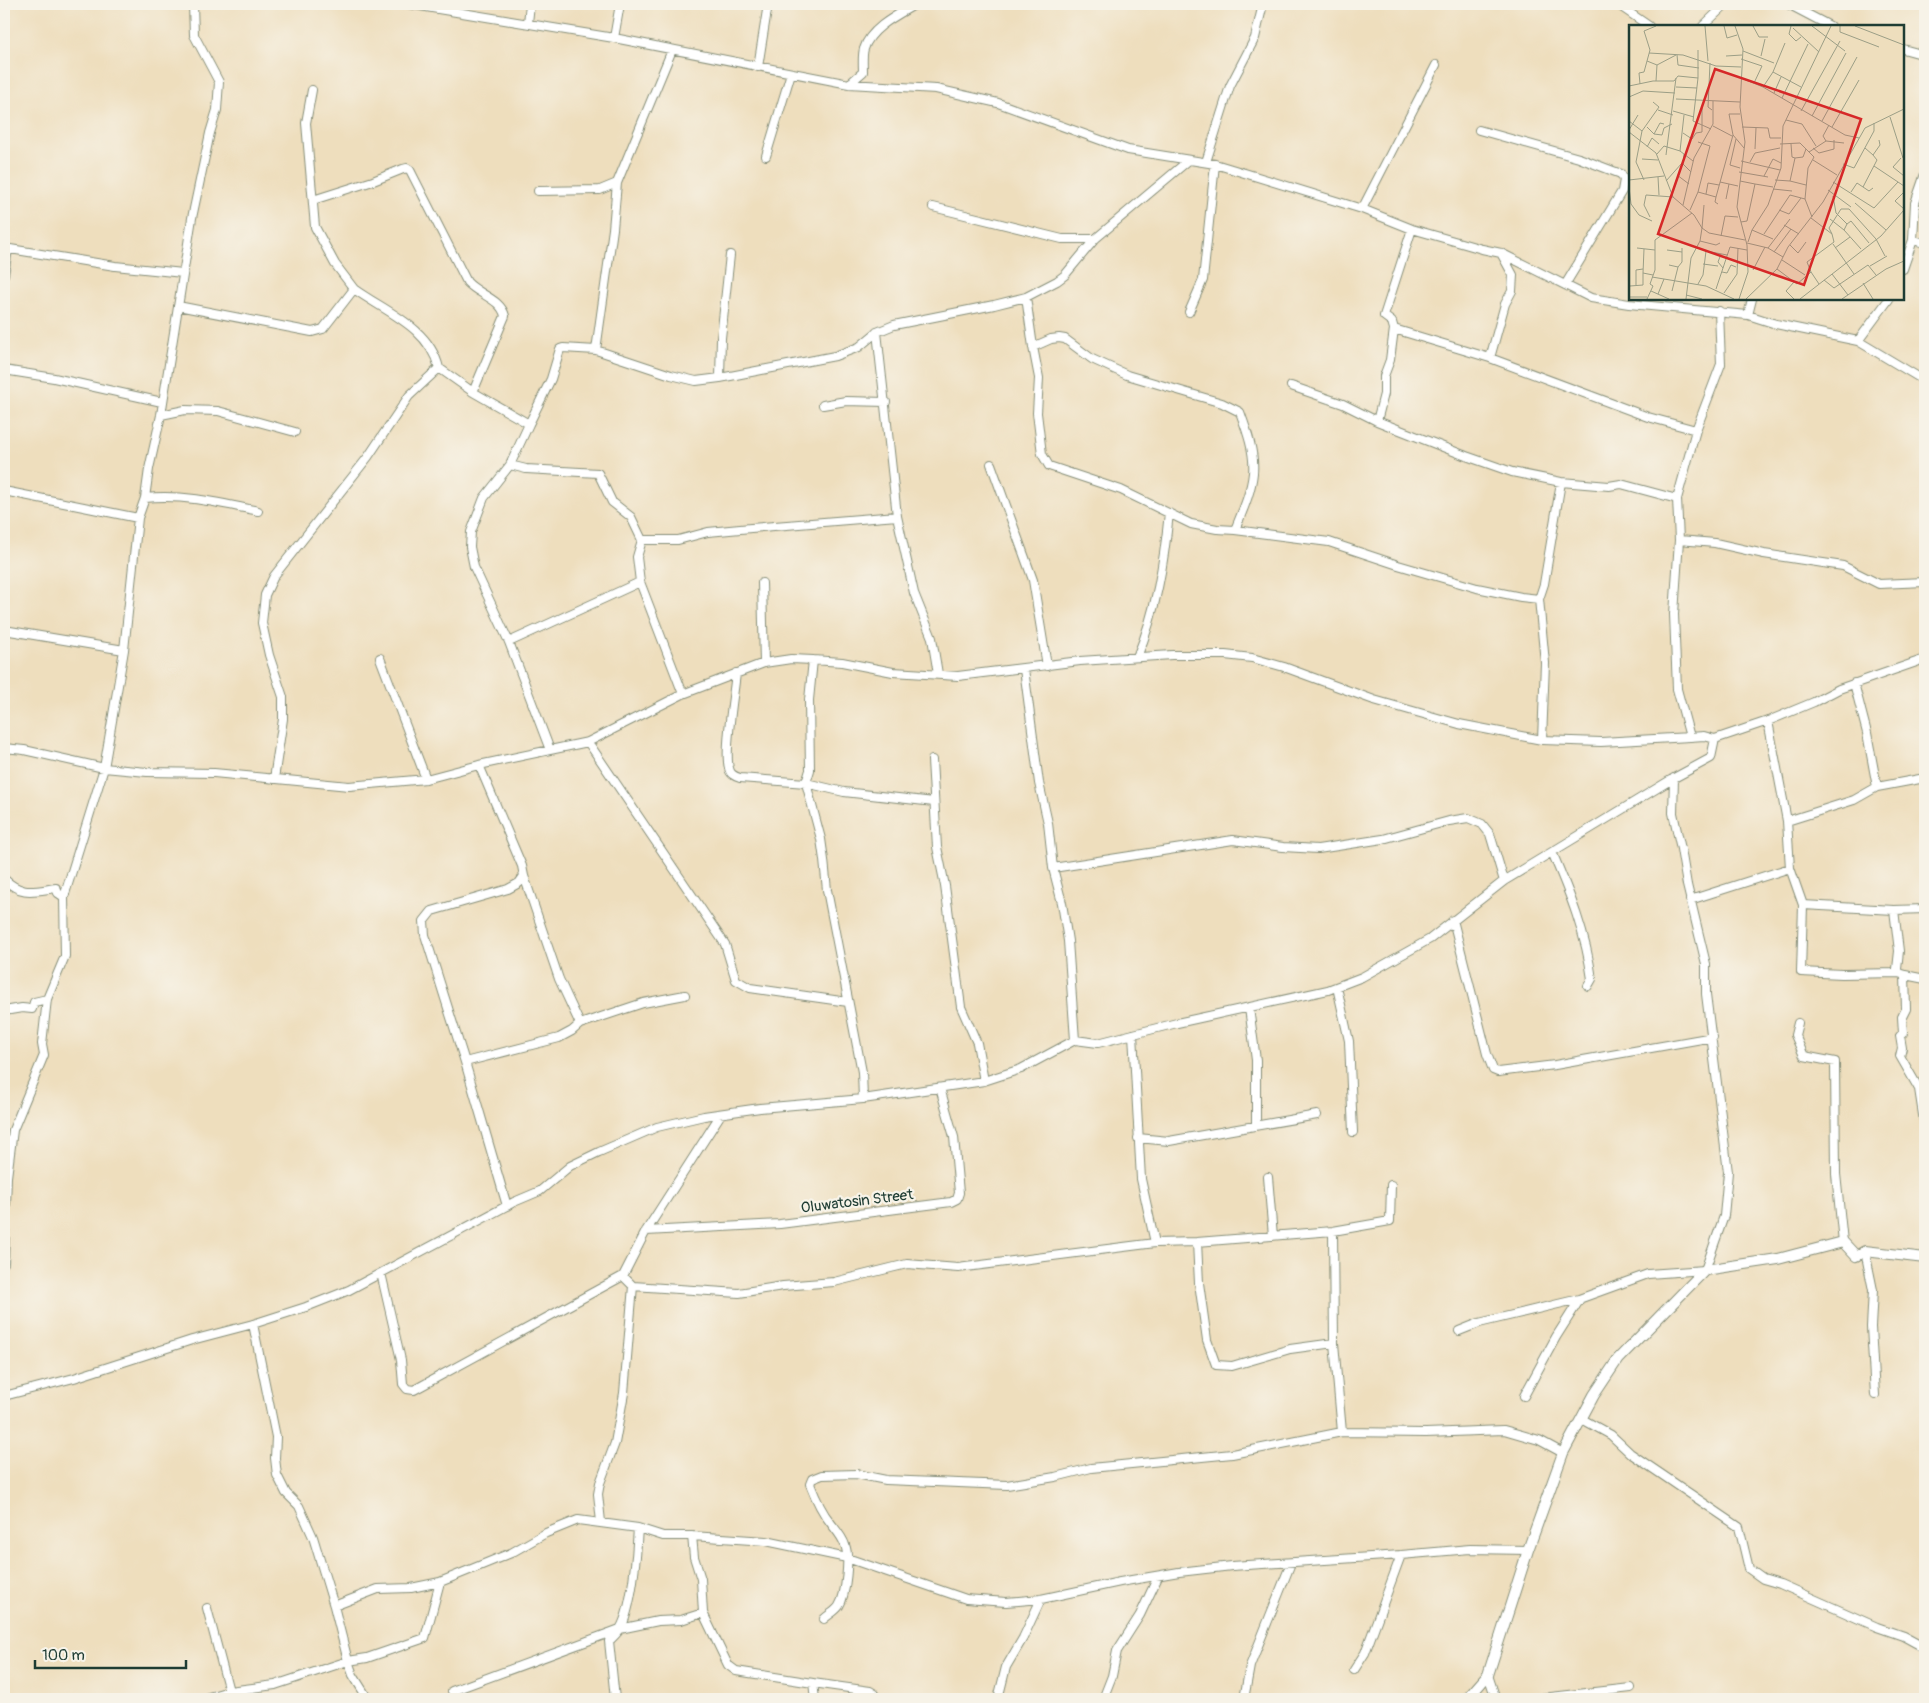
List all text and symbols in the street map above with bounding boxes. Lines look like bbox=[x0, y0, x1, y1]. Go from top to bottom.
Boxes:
inset map bbox=[1629, 25, 1904, 300]
street label: Oluwatosin Street bbox=[800, 1185, 915, 1218]
scale bar bbox=[35, 1638, 186, 1670]
text: 100 m bbox=[42, 1646, 85, 1665]

